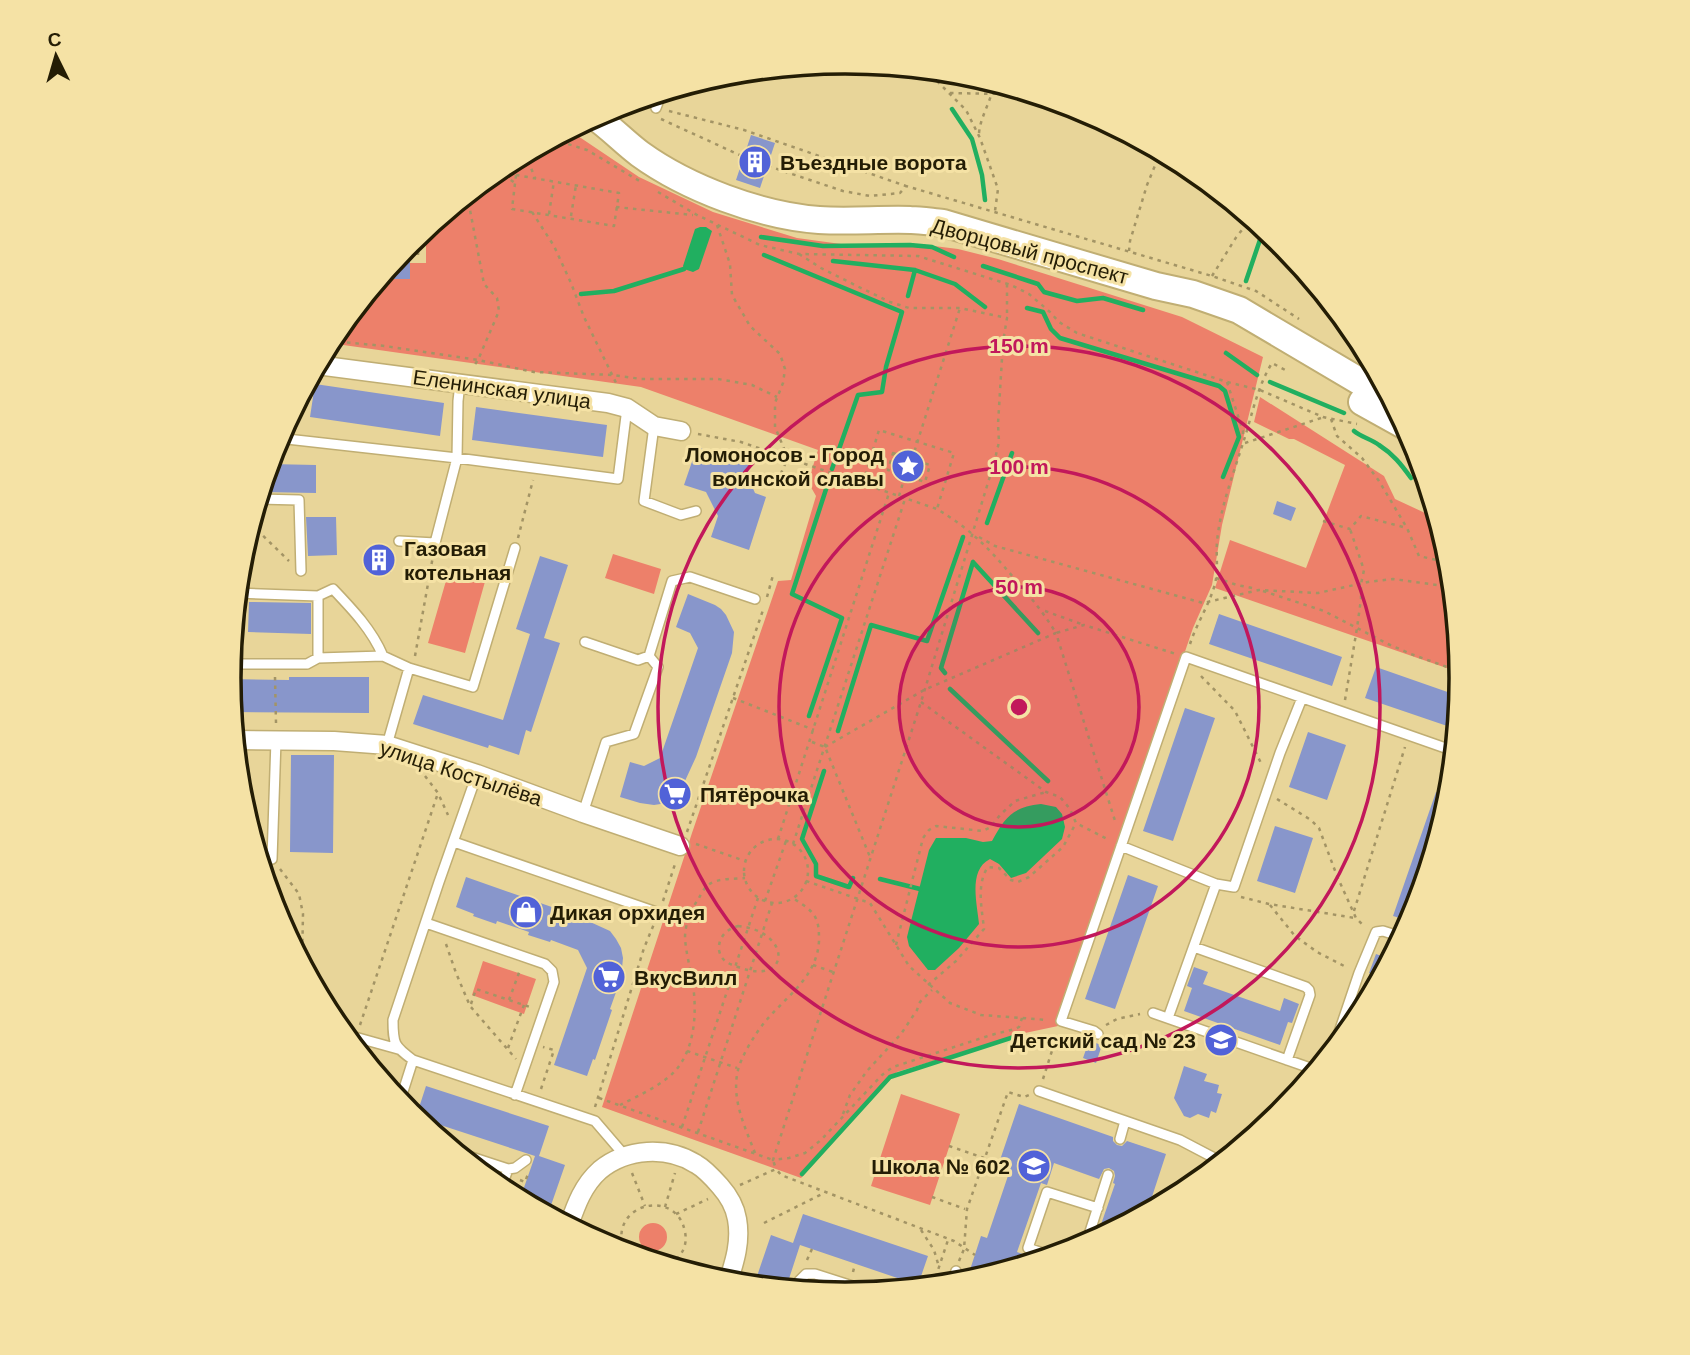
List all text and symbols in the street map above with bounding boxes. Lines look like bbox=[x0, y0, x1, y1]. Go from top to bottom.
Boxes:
north arrow bbox=[21, 21, 91, 91]
text: С bbox=[47, 28, 63, 51]
building icon: Въездные ворота bbox=[736, 143, 774, 181]
place label: Въездные ворота bbox=[780, 151, 967, 174]
street label: Дворцовый проспект bbox=[929, 214, 1131, 288]
text: 150 m bbox=[989, 334, 1049, 357]
street label: Еленинская улица bbox=[411, 365, 593, 413]
place label: Ломоносов - Город воинской славы bbox=[685, 443, 884, 490]
place icon: Ломоносов - Город воинской славы bbox=[889, 447, 927, 485]
text: 100 m bbox=[989, 455, 1049, 478]
place label: Газовая котельная bbox=[404, 537, 511, 584]
building icon: Газовая котельная bbox=[360, 541, 398, 579]
text: 50 m bbox=[995, 575, 1043, 598]
centre of rings bbox=[1007, 695, 1031, 719]
street label: улица Костылёва bbox=[377, 736, 545, 810]
supermarket icon: Пятёрочка bbox=[656, 775, 694, 813]
place label: Пятёрочка bbox=[700, 783, 809, 806]
shop icon: Дикая орхидея bbox=[507, 893, 545, 931]
place label: Дикая орхидея bbox=[550, 901, 705, 924]
supermarket icon: ВкусВилл bbox=[590, 958, 628, 996]
place label: ВкусВилл bbox=[634, 966, 737, 989]
school or university icon: Детский сад № 23 bbox=[1202, 1021, 1240, 1059]
place label: Детский сад № 23 bbox=[1010, 1029, 1196, 1052]
school or university icon: Школа № 602 bbox=[1015, 1147, 1053, 1185]
place label: Школа № 602 bbox=[871, 1155, 1010, 1178]

